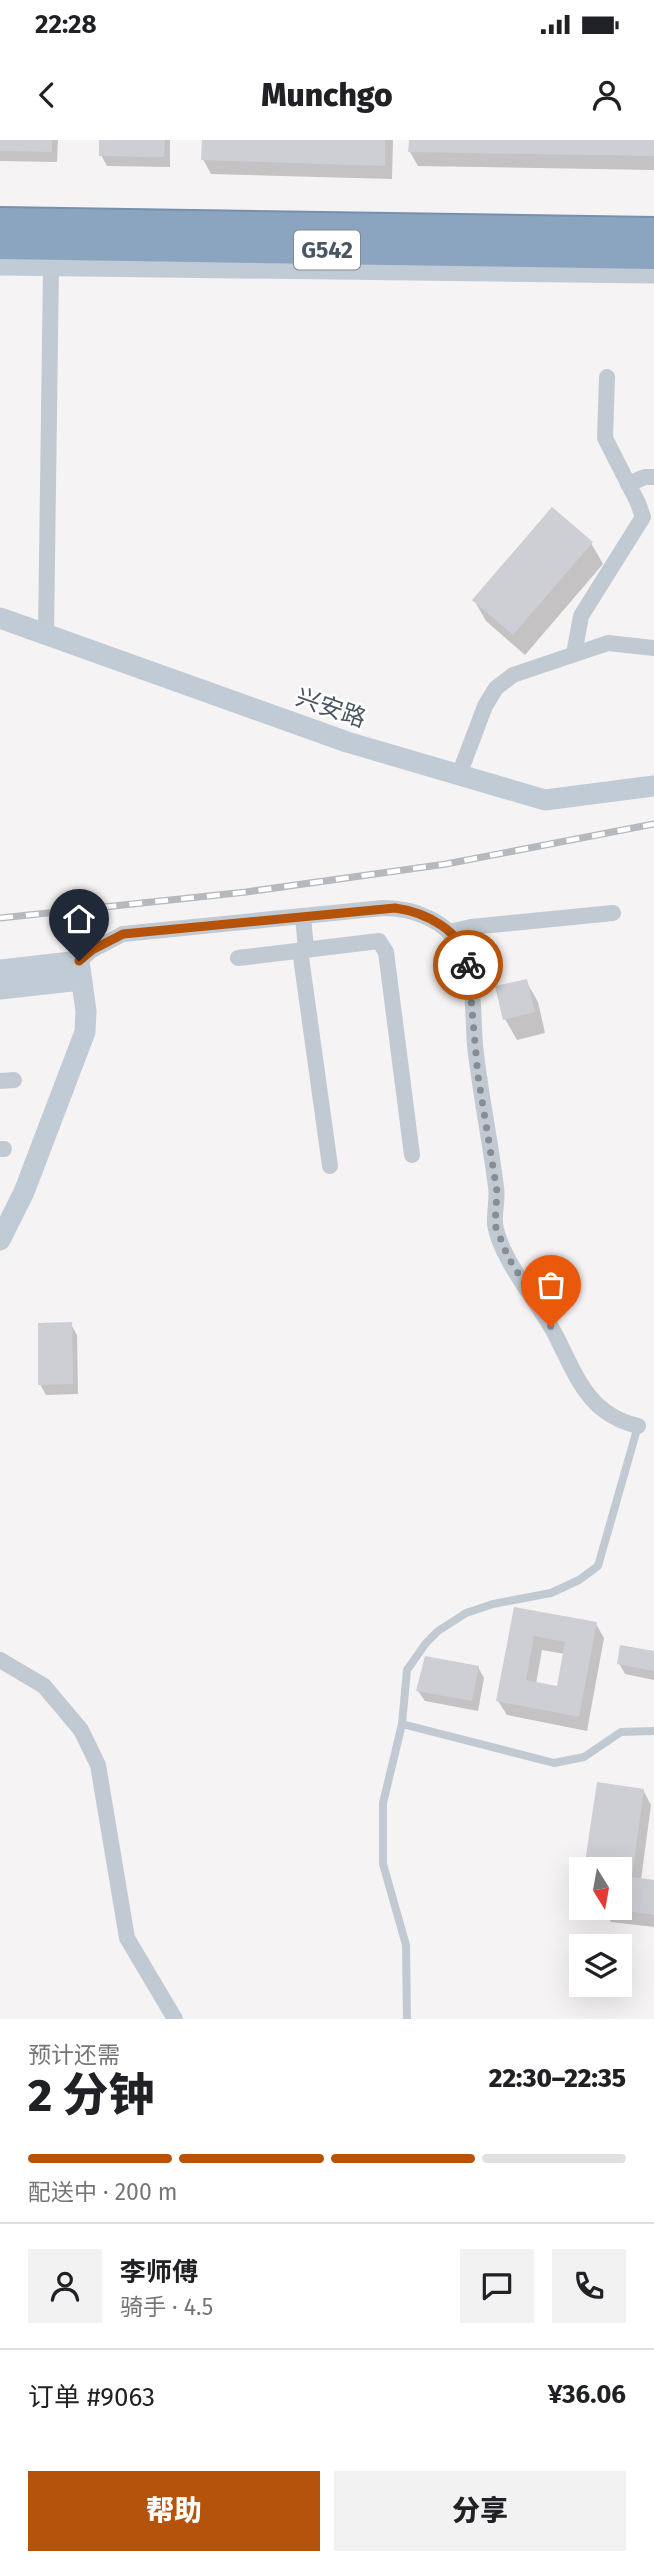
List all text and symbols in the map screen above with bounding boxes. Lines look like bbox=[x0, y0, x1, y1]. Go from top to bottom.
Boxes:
text: 22:28 bbox=[35, 9, 97, 40]
icon: back bbox=[28, 76, 66, 114]
text: Munchgo bbox=[261, 76, 393, 114]
icon: person bbox=[588, 76, 626, 114]
road number: G542 bbox=[294, 230, 360, 270]
street label: 兴安路 bbox=[292, 683, 370, 733]
pin bbox=[49, 889, 109, 961]
icon: home bbox=[60, 900, 98, 938]
courier bbox=[433, 930, 503, 1000]
icon: bike bbox=[449, 946, 487, 984]
pin bbox=[521, 1255, 581, 1327]
icon: bag bbox=[532, 1266, 570, 1304]
north arrow bbox=[569, 1857, 632, 1920]
map controls bbox=[569, 1857, 632, 1997]
button: layers bbox=[569, 1934, 632, 1997]
text: 预计还需 bbox=[28, 2041, 120, 2069]
text: 22:30–22:35 bbox=[489, 2063, 626, 2094]
text: 2 分钟 bbox=[28, 2068, 155, 2123]
text: 配送中 · 200 m bbox=[28, 2178, 178, 2206]
button: person bbox=[28, 2249, 102, 2323]
button: chat bbox=[460, 2249, 534, 2323]
button: phone bbox=[552, 2249, 626, 2323]
text: 李师傅 bbox=[120, 2257, 198, 2288]
text: 骑手 · 4.5 bbox=[120, 2293, 213, 2321]
text: ¥36.06 bbox=[548, 2379, 626, 2410]
text: 订单 #9063 bbox=[28, 2382, 155, 2413]
button: 帮助 bbox=[28, 2471, 320, 2551]
button: 分享 bbox=[334, 2471, 626, 2551]

